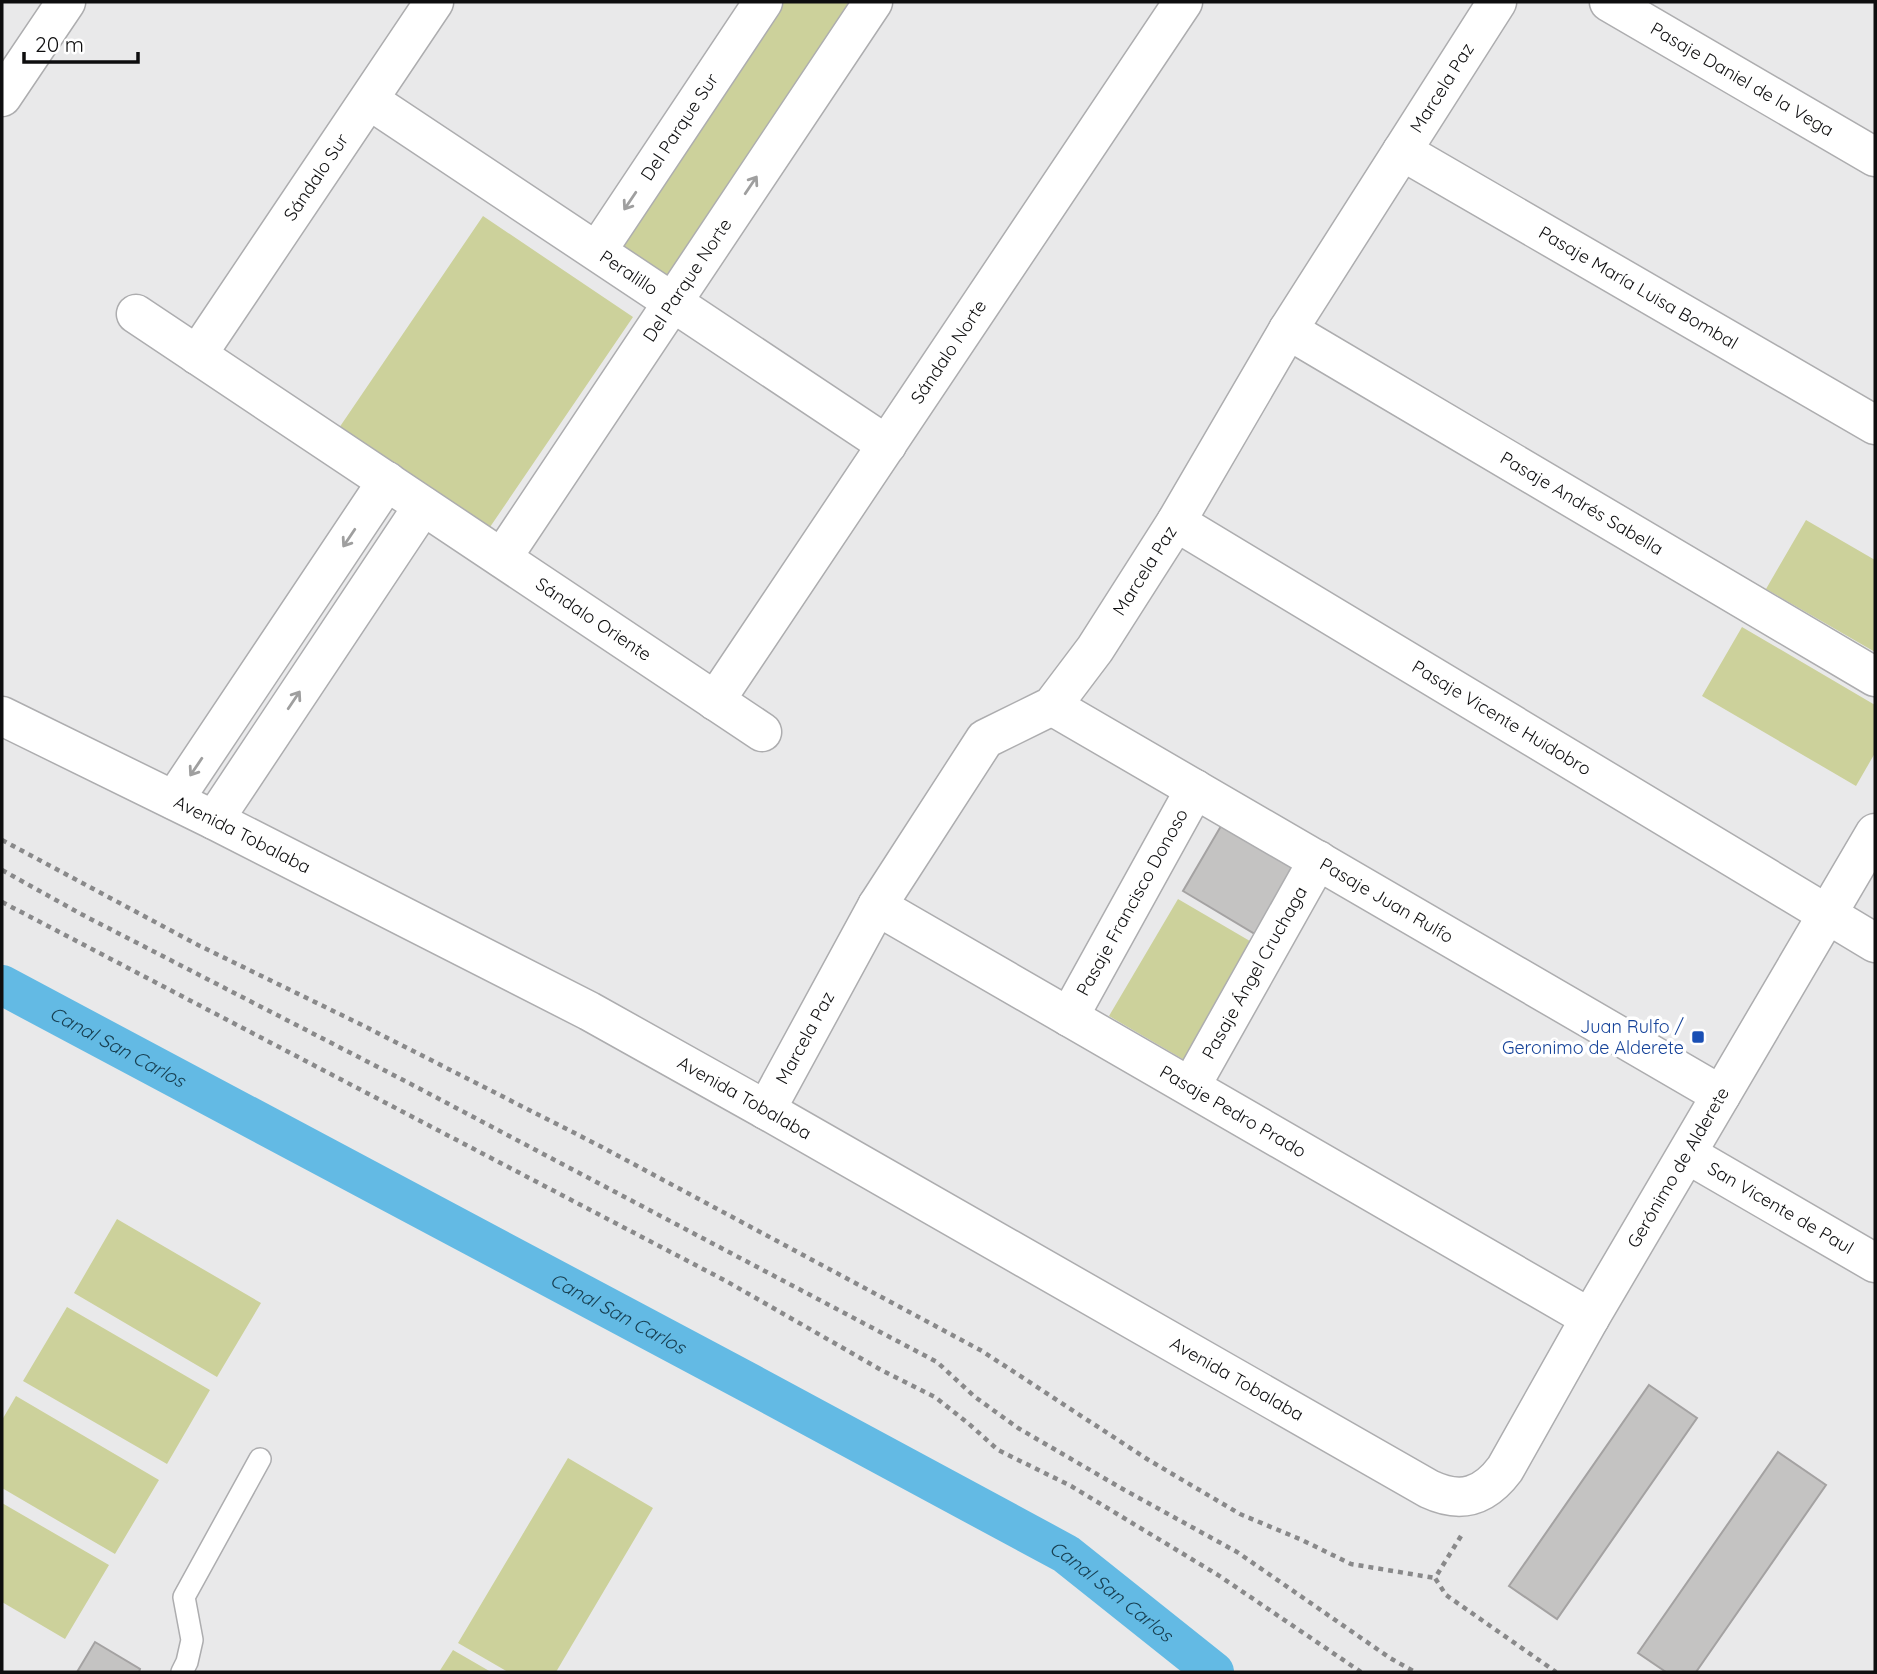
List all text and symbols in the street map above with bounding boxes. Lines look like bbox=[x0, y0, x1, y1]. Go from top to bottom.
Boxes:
street label: Pasaje Daniel de la Vega bbox=[1647, 17, 1838, 141]
scale bar bbox=[24, 21, 138, 65]
text: 20 m bbox=[35, 31, 84, 57]
street label: Marcela Paz bbox=[1405, 39, 1479, 137]
street label: Del Parque Sur bbox=[635, 69, 723, 185]
street label: Sándalo Sur bbox=[278, 129, 353, 225]
one-way arrow bbox=[744, 175, 758, 195]
one-way arrow bbox=[623, 191, 637, 210]
street label: Del Parque Norte bbox=[637, 214, 736, 346]
street label: Pasaje María Luisa Bombal bbox=[1535, 221, 1742, 354]
street label: Peralillo bbox=[595, 245, 663, 300]
street label: Sándalo Norte bbox=[905, 295, 991, 408]
street label: Pasaje Andrés Sabella bbox=[1496, 446, 1667, 560]
street label: Marcela Paz bbox=[1107, 521, 1182, 620]
one-way arrow bbox=[342, 528, 356, 547]
street label: Sándalo Oriente bbox=[531, 572, 656, 666]
street label: Pasaje Vicente Huidobro bbox=[1408, 655, 1596, 780]
one-way arrow bbox=[287, 690, 301, 710]
one-way arrow bbox=[189, 757, 203, 776]
street label: Avenida Tobalaba bbox=[170, 790, 315, 878]
street label: Pasaje Francisco Donoso bbox=[1071, 804, 1193, 1000]
street label: Pasaje Juan Rulfo bbox=[1316, 852, 1458, 948]
street label: Pasaje Ángel Cruchaga bbox=[1197, 882, 1312, 1063]
street label: Marcela Paz bbox=[770, 987, 839, 1088]
water label: Canal San Carlos bbox=[46, 1001, 191, 1093]
place label: Juan Rulfo / Geronimo de Alderete bbox=[1502, 1015, 1685, 1059]
marker: Juan Rulfo / Geronimo de Alderete bbox=[1690, 1029, 1706, 1045]
street label: Avenida Tobalaba bbox=[673, 1051, 816, 1145]
street label: Pasaje Pedro Prado bbox=[1156, 1060, 1310, 1162]
street label: Gerónimo de Alderete bbox=[1622, 1083, 1734, 1252]
street label: San Vicente de Paul bbox=[1704, 1156, 1858, 1259]
water label: Canal San Carlos bbox=[546, 1267, 691, 1360]
street label: Avenida Tobalaba bbox=[1166, 1331, 1308, 1426]
water label: Canal San Carlos bbox=[1046, 1536, 1179, 1647]

